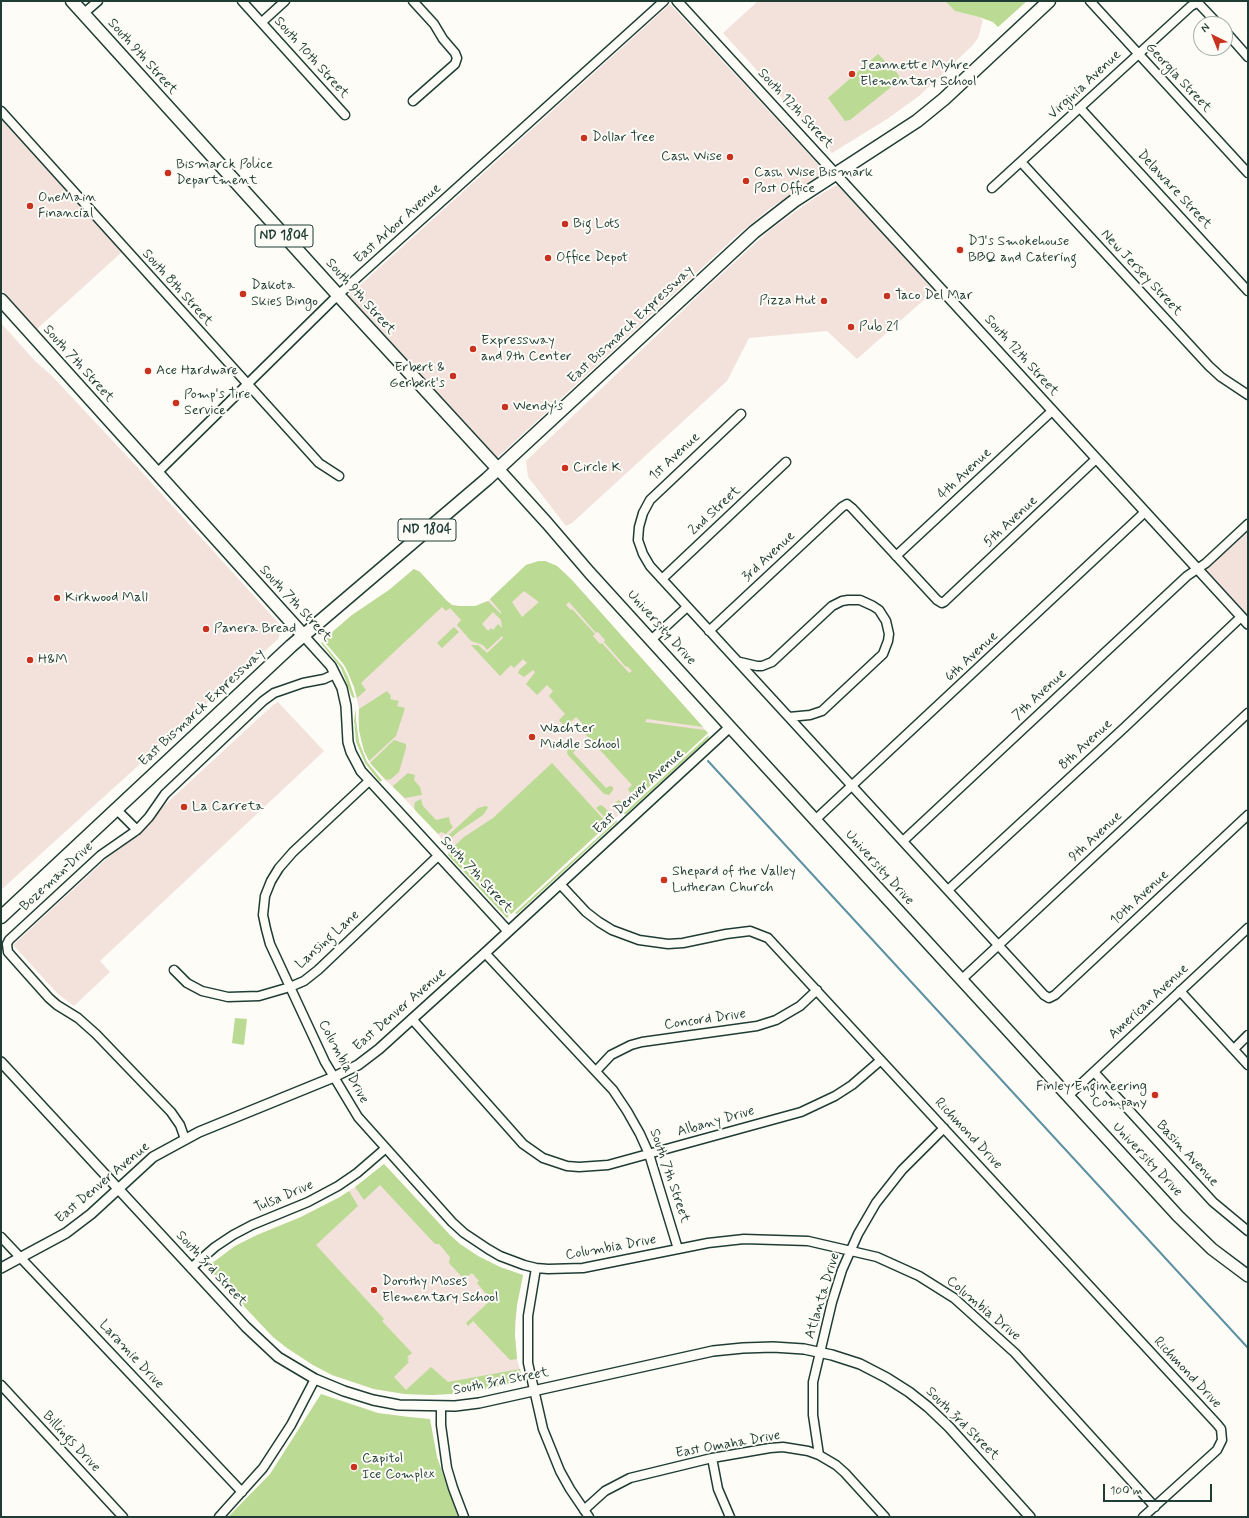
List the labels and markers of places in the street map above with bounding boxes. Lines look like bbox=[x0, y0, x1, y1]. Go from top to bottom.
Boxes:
place label: Jeannette Myhre Elementary School bbox=[860, 58, 976, 90]
marker: Jeannette Myhre Elementary School bbox=[847, 69, 857, 79]
place label: Dollar Tree bbox=[592, 130, 655, 146]
marker: Dollar Tree bbox=[579, 133, 589, 143]
place label: Cash Wise bbox=[661, 149, 722, 165]
marker: Cash Wise bbox=[725, 152, 735, 162]
place label: Bismarck Police Department bbox=[176, 157, 273, 190]
place label: Cash Wise Bismark Post Office bbox=[754, 165, 873, 198]
marker: Bismarck Police Department bbox=[163, 168, 173, 178]
marker: Cash Wise Bismark Post Office bbox=[741, 176, 751, 186]
place label: OneMain Financial bbox=[38, 190, 96, 222]
marker: OneMain Financial bbox=[25, 201, 35, 211]
place label: Big Lots bbox=[573, 216, 619, 232]
marker: Big Lots bbox=[560, 219, 570, 229]
place label: DJ's Smokehouse BBQ and Catering bbox=[968, 234, 1077, 266]
marker: DJ's Smokehouse BBQ and Catering bbox=[955, 245, 965, 255]
place label: Office Depot bbox=[556, 250, 628, 266]
marker: Office Depot bbox=[543, 253, 553, 263]
place label: Dakota Skies Bingo bbox=[251, 278, 318, 310]
place label: Taco Del Mar bbox=[895, 288, 973, 304]
marker: Dakota Skies Bingo bbox=[238, 289, 248, 299]
marker: Taco Del Mar bbox=[882, 291, 892, 301]
place label: Pizza Hut bbox=[759, 293, 816, 309]
marker: Pizza Hut bbox=[819, 296, 829, 306]
place label: Pub 21 bbox=[859, 319, 899, 335]
marker: Pub 21 bbox=[846, 322, 856, 332]
place label: Expressway and 9th Center bbox=[481, 333, 572, 366]
marker: Expressway and 9th Center bbox=[468, 344, 478, 354]
place label: Erbert & Gerbert's bbox=[389, 360, 445, 392]
place label: Ace Hardware bbox=[156, 363, 238, 379]
marker: Ace Hardware bbox=[143, 366, 153, 376]
marker: Erbert & Gerbert's bbox=[448, 371, 458, 381]
place label: Pomp's Tire Service bbox=[184, 387, 250, 420]
marker: Pomp's Tire Service bbox=[171, 398, 181, 408]
place label: Wendy's bbox=[513, 399, 563, 415]
marker: Wendy's bbox=[500, 402, 510, 412]
place label: Circle K bbox=[573, 460, 621, 476]
marker: Circle K bbox=[560, 463, 570, 473]
place label: Kirkwood Mall bbox=[65, 590, 148, 606]
marker: Kirkwood Mall bbox=[52, 593, 62, 603]
place label: Panera Bread bbox=[214, 621, 296, 637]
marker: Panera Bread bbox=[201, 624, 211, 634]
place label: H&M bbox=[38, 652, 67, 668]
marker: H&M bbox=[25, 655, 35, 665]
place label: Wachter Middle School bbox=[540, 721, 620, 754]
marker: Wachter Middle School bbox=[527, 732, 537, 742]
place label: La Carreta bbox=[192, 799, 264, 815]
marker: La Carreta bbox=[179, 802, 189, 812]
place label: Shepard of the Valley Lutheran Church bbox=[672, 864, 796, 896]
marker: Shepard of the Valley Lutheran Church bbox=[659, 875, 669, 885]
place label: Finley Engineering Company bbox=[1036, 1079, 1147, 1112]
marker: Finley Engineering Company bbox=[1150, 1090, 1160, 1100]
place label: Dorothy Moses Elementary School bbox=[382, 1274, 498, 1306]
marker: Dorothy Moses Elementary School bbox=[369, 1285, 379, 1295]
place label: Capitol Ice Complex bbox=[362, 1451, 435, 1484]
marker: Capitol Ice Complex bbox=[349, 1462, 359, 1472]

